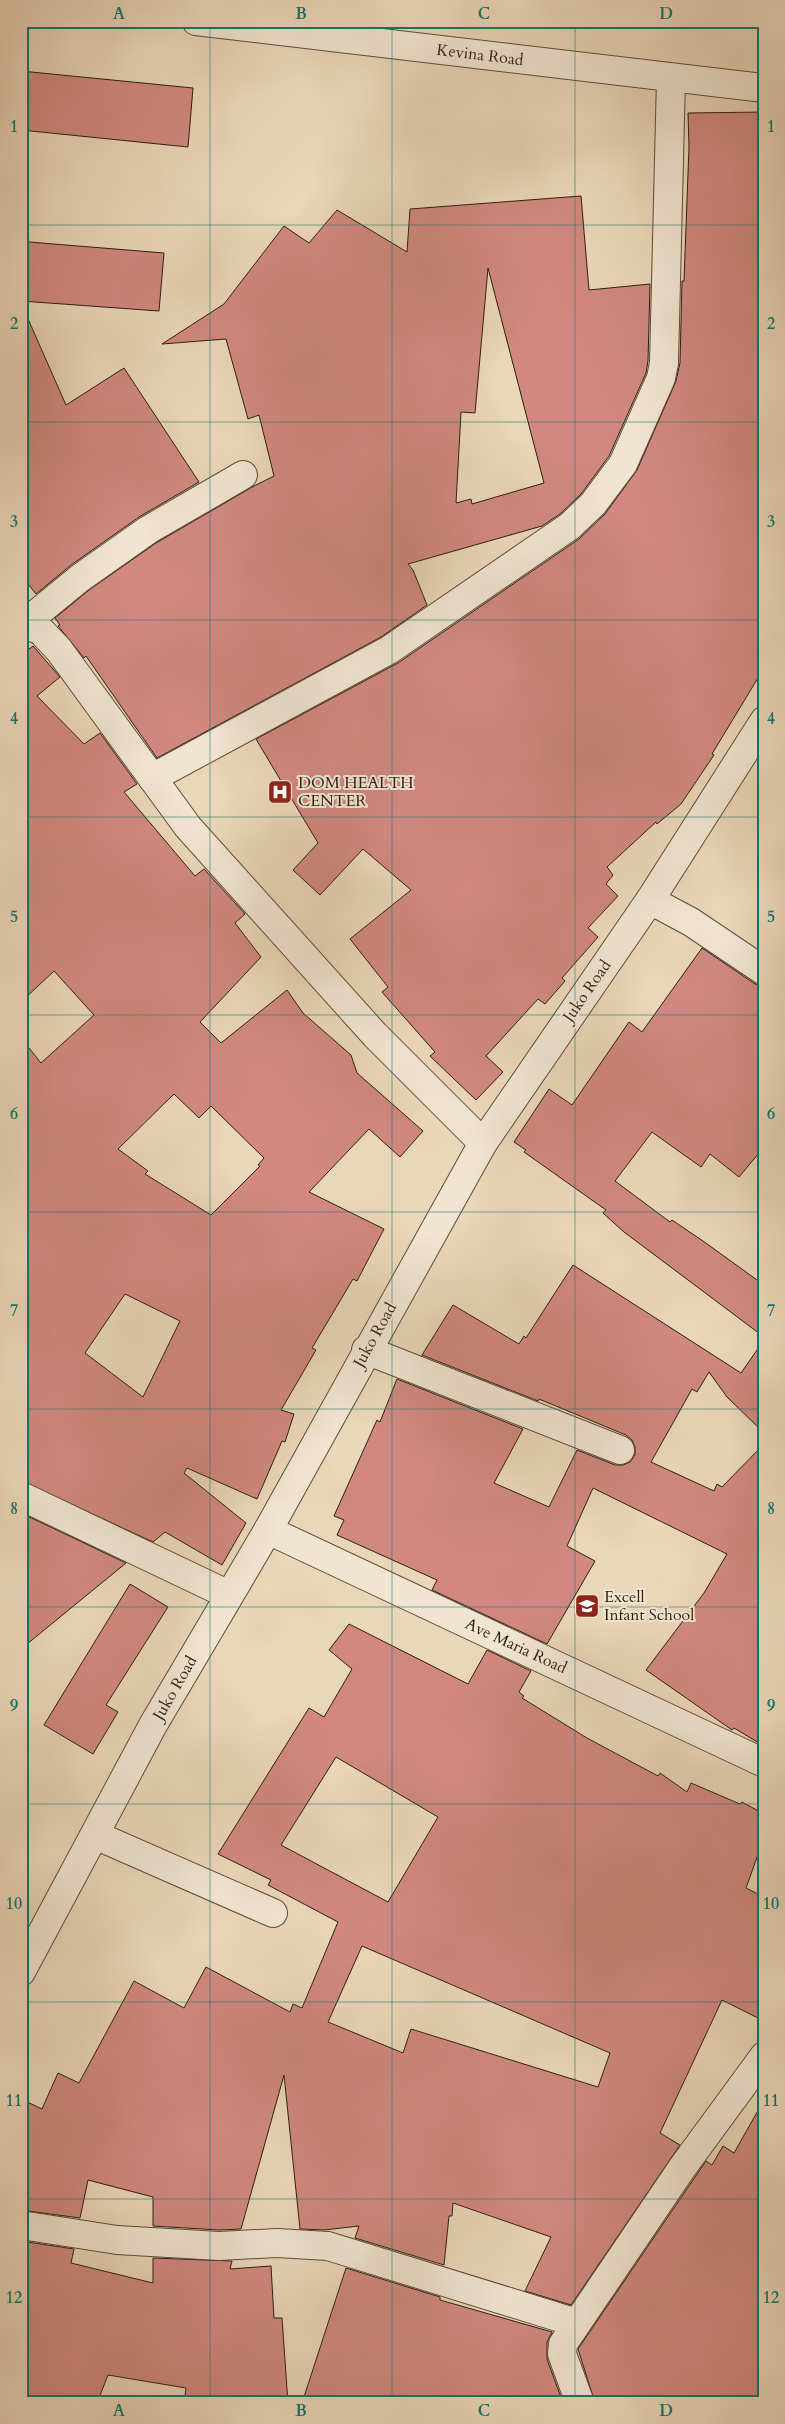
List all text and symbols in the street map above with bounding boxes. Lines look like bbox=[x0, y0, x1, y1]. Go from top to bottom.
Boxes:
text: A bbox=[113, 3, 125, 25]
text: B bbox=[295, 3, 307, 25]
text: C bbox=[478, 3, 490, 25]
text: D bbox=[659, 3, 673, 25]
street label: Kevina Road bbox=[435, 39, 525, 71]
text: 1 bbox=[10, 116, 18, 138]
text: 1 bbox=[767, 116, 775, 138]
text: 2 bbox=[10, 313, 18, 335]
text: 2 bbox=[767, 313, 775, 335]
text: 3 bbox=[10, 511, 18, 533]
text: 3 bbox=[767, 511, 775, 533]
text: 4 bbox=[10, 708, 18, 730]
text: 4 bbox=[767, 708, 775, 730]
place label: DOM HEALTH CENTER bbox=[298, 772, 414, 812]
hospital icon: DOM HEALTH CENTER bbox=[267, 779, 293, 805]
text: 5 bbox=[10, 906, 18, 928]
text: 5 bbox=[767, 906, 775, 928]
street label: Juko Road bbox=[557, 955, 617, 1028]
text: 6 bbox=[10, 1103, 18, 1125]
text: 6 bbox=[767, 1103, 775, 1125]
street label: Juko Road bbox=[347, 1298, 402, 1373]
text: 7 bbox=[10, 1300, 18, 1322]
text: 7 bbox=[767, 1300, 775, 1322]
text: 8 bbox=[10, 1498, 18, 1520]
text: 8 bbox=[767, 1498, 775, 1520]
place label: Excell Infant School bbox=[604, 1586, 694, 1626]
school or university icon: Excell Infant School bbox=[574, 1593, 600, 1619]
street label: Ave Maria Road bbox=[462, 1613, 571, 1679]
street label: Juko Road bbox=[147, 1651, 202, 1726]
text: 9 bbox=[10, 1695, 18, 1717]
text: 9 bbox=[767, 1695, 775, 1717]
text: 10 bbox=[6, 1893, 22, 1915]
text: 10 bbox=[763, 1893, 779, 1915]
text: 11 bbox=[6, 2090, 22, 2112]
text: 11 bbox=[763, 2090, 779, 2112]
text: 12 bbox=[6, 2287, 22, 2309]
text: 12 bbox=[763, 2287, 779, 2309]
text: A bbox=[113, 2400, 125, 2422]
text: B bbox=[295, 2400, 307, 2422]
text: C bbox=[478, 2400, 490, 2422]
text: D bbox=[659, 2400, 673, 2422]

